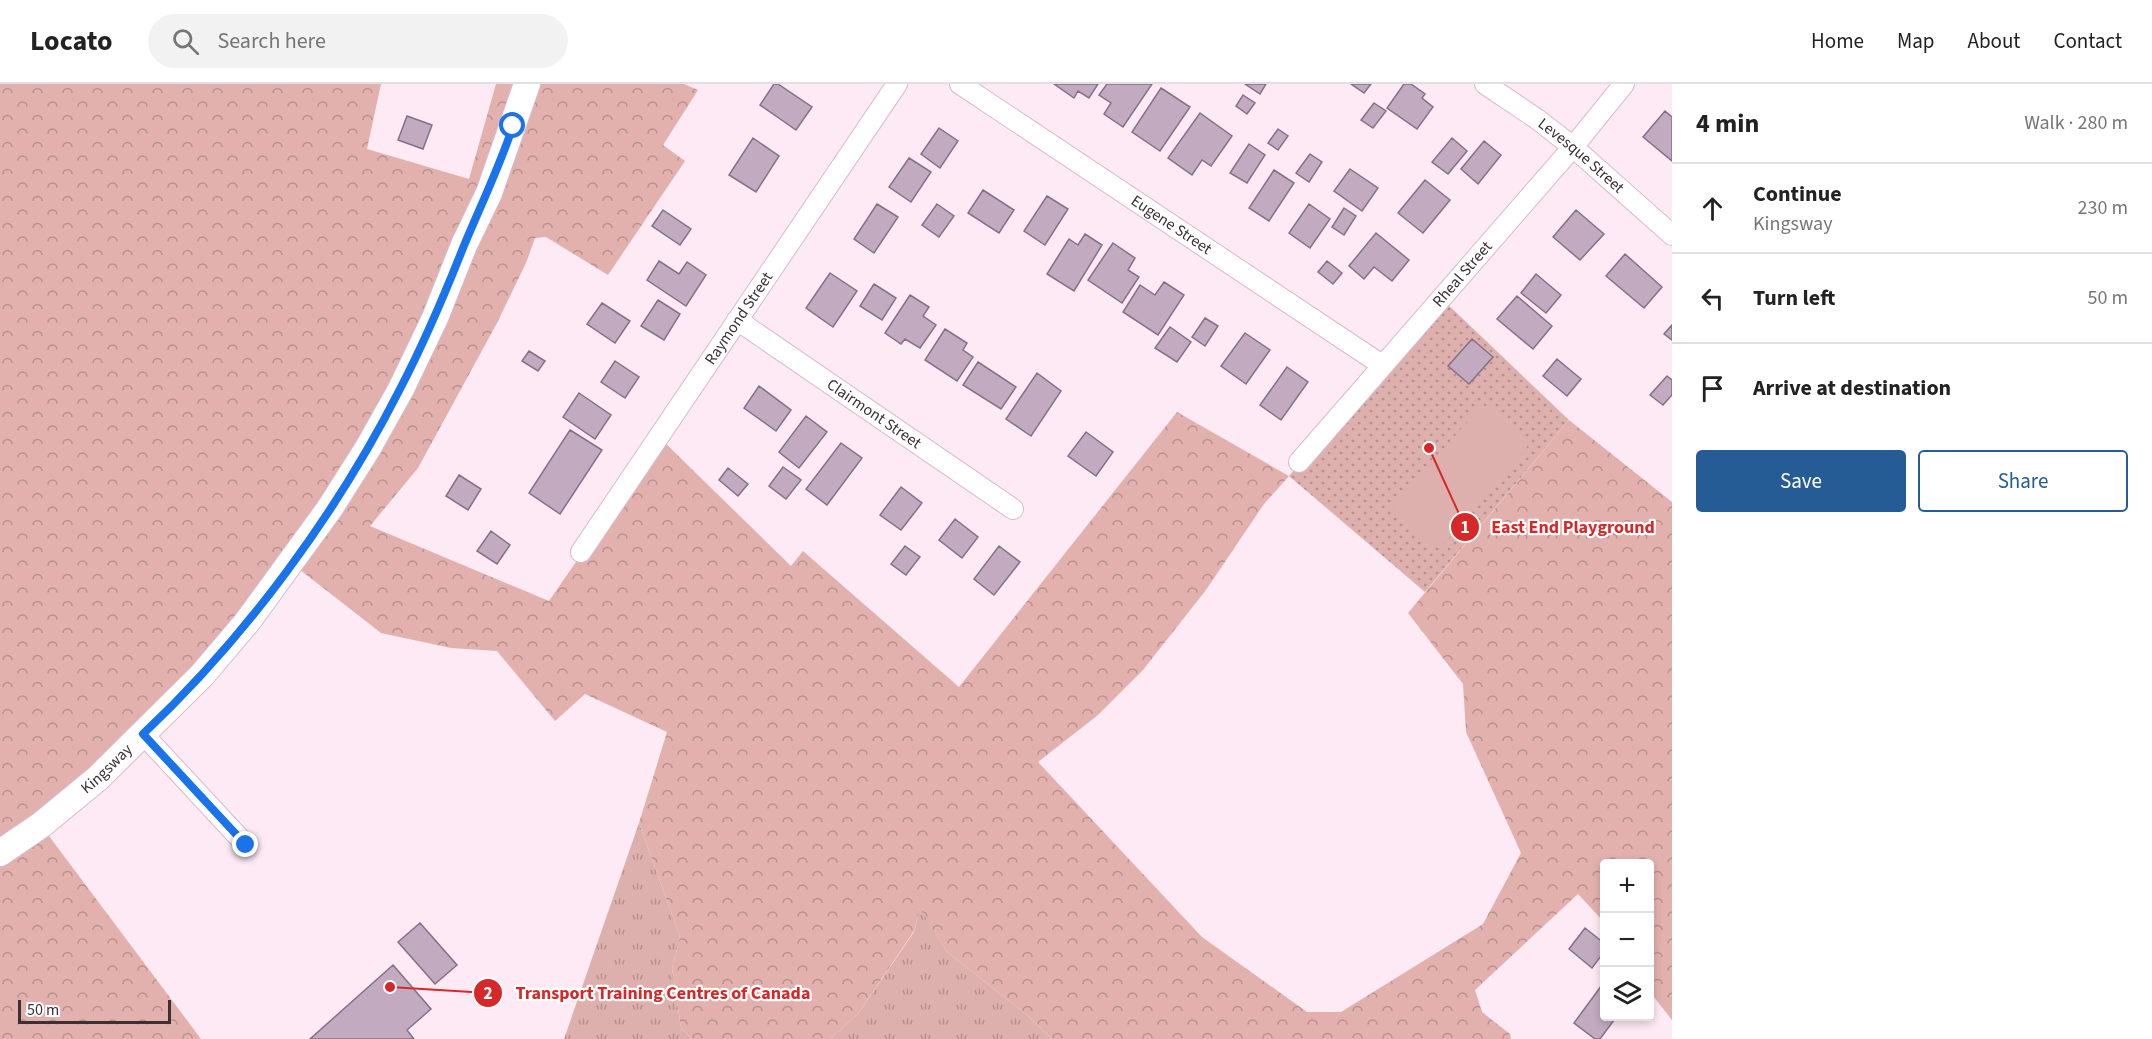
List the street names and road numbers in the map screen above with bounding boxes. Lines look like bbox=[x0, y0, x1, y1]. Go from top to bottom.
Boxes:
street label: Levesque Street bbox=[1533, 113, 1629, 199]
street label: Eugene Street bbox=[1127, 190, 1217, 260]
street label: Rheal Street bbox=[1428, 236, 1498, 312]
street label: Raymond Street bbox=[700, 267, 778, 369]
street label: Clairmont Street bbox=[822, 374, 926, 454]
street label: Kingsway bbox=[76, 739, 138, 799]

